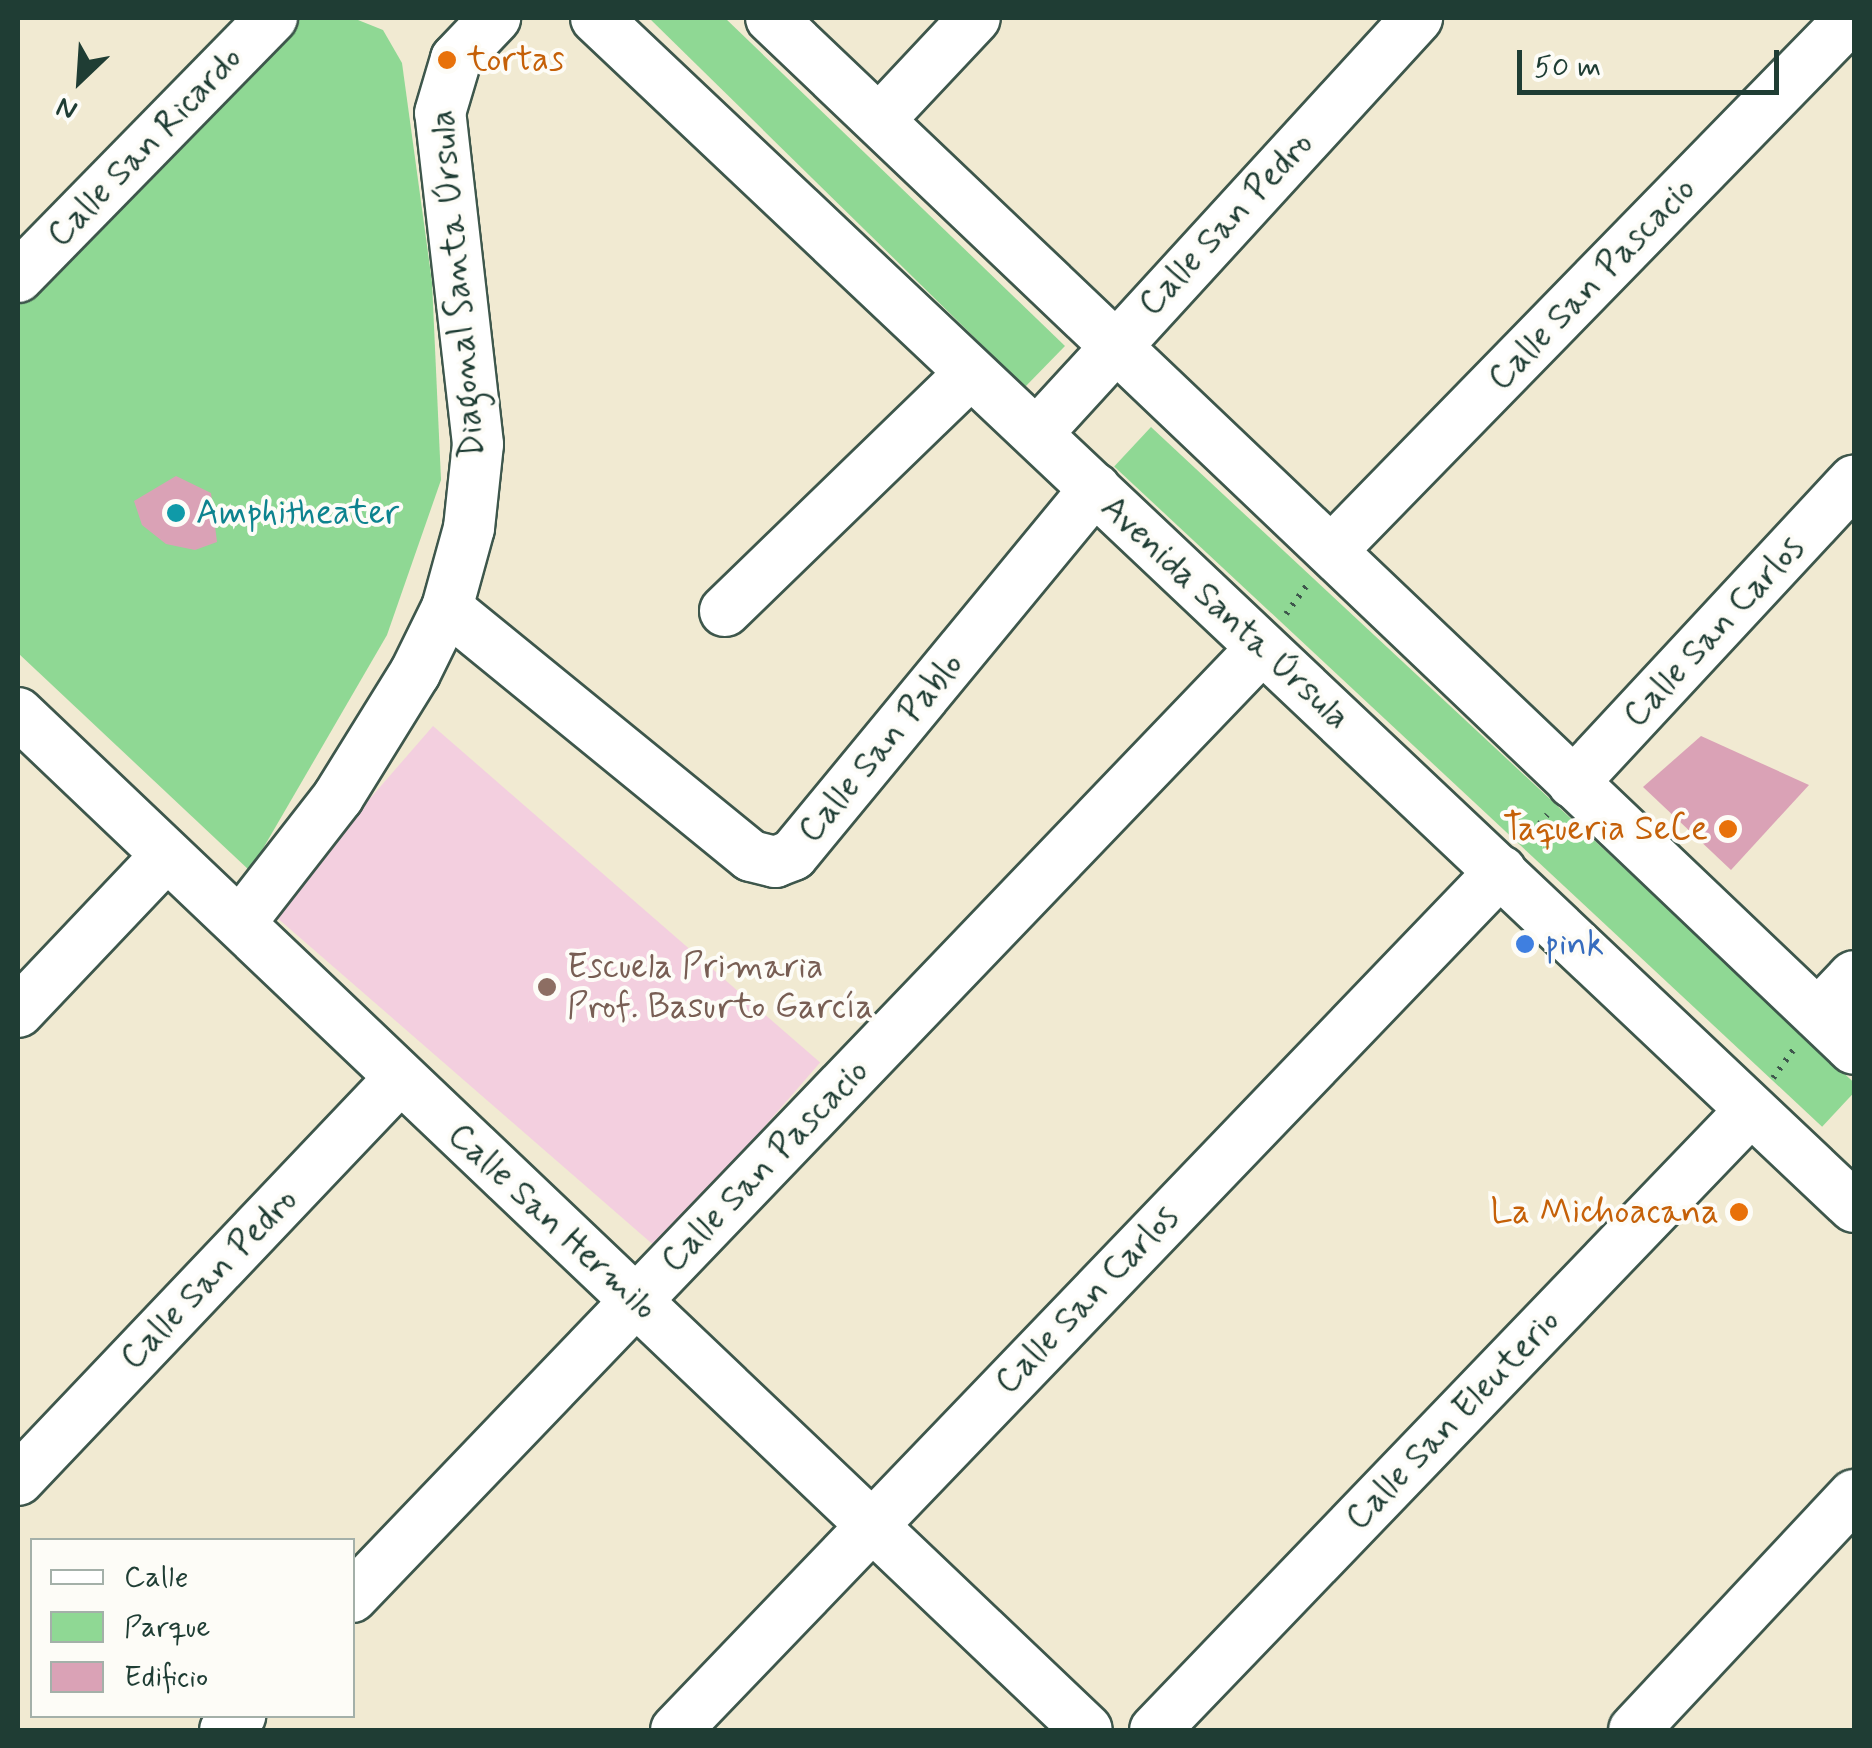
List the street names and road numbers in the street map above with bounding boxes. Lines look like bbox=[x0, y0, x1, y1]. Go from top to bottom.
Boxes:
street label: Calle San Ricardo bbox=[40, 40, 250, 254]
street label: Diagonal Santa Úrsula bbox=[422, 114, 494, 454]
street label: Calle San Pedro bbox=[1132, 125, 1320, 323]
street label: Calle San Pascacio bbox=[1482, 171, 1702, 397]
street label: Avenida Santa Úrsula bbox=[1093, 488, 1357, 738]
street label: Calle San Carlos bbox=[1615, 528, 1813, 736]
street label: Calle San Pablo bbox=[791, 646, 971, 850]
street label: Calle San Pascacio bbox=[655, 1053, 875, 1279]
street label: Calle San Hermilo bbox=[438, 1113, 666, 1331]
street label: Calle San Pedro bbox=[113, 1181, 305, 1377]
street label: Calle San Carlos bbox=[987, 1197, 1187, 1403]
street label: Calle San Eleuterio bbox=[1339, 1303, 1567, 1537]

